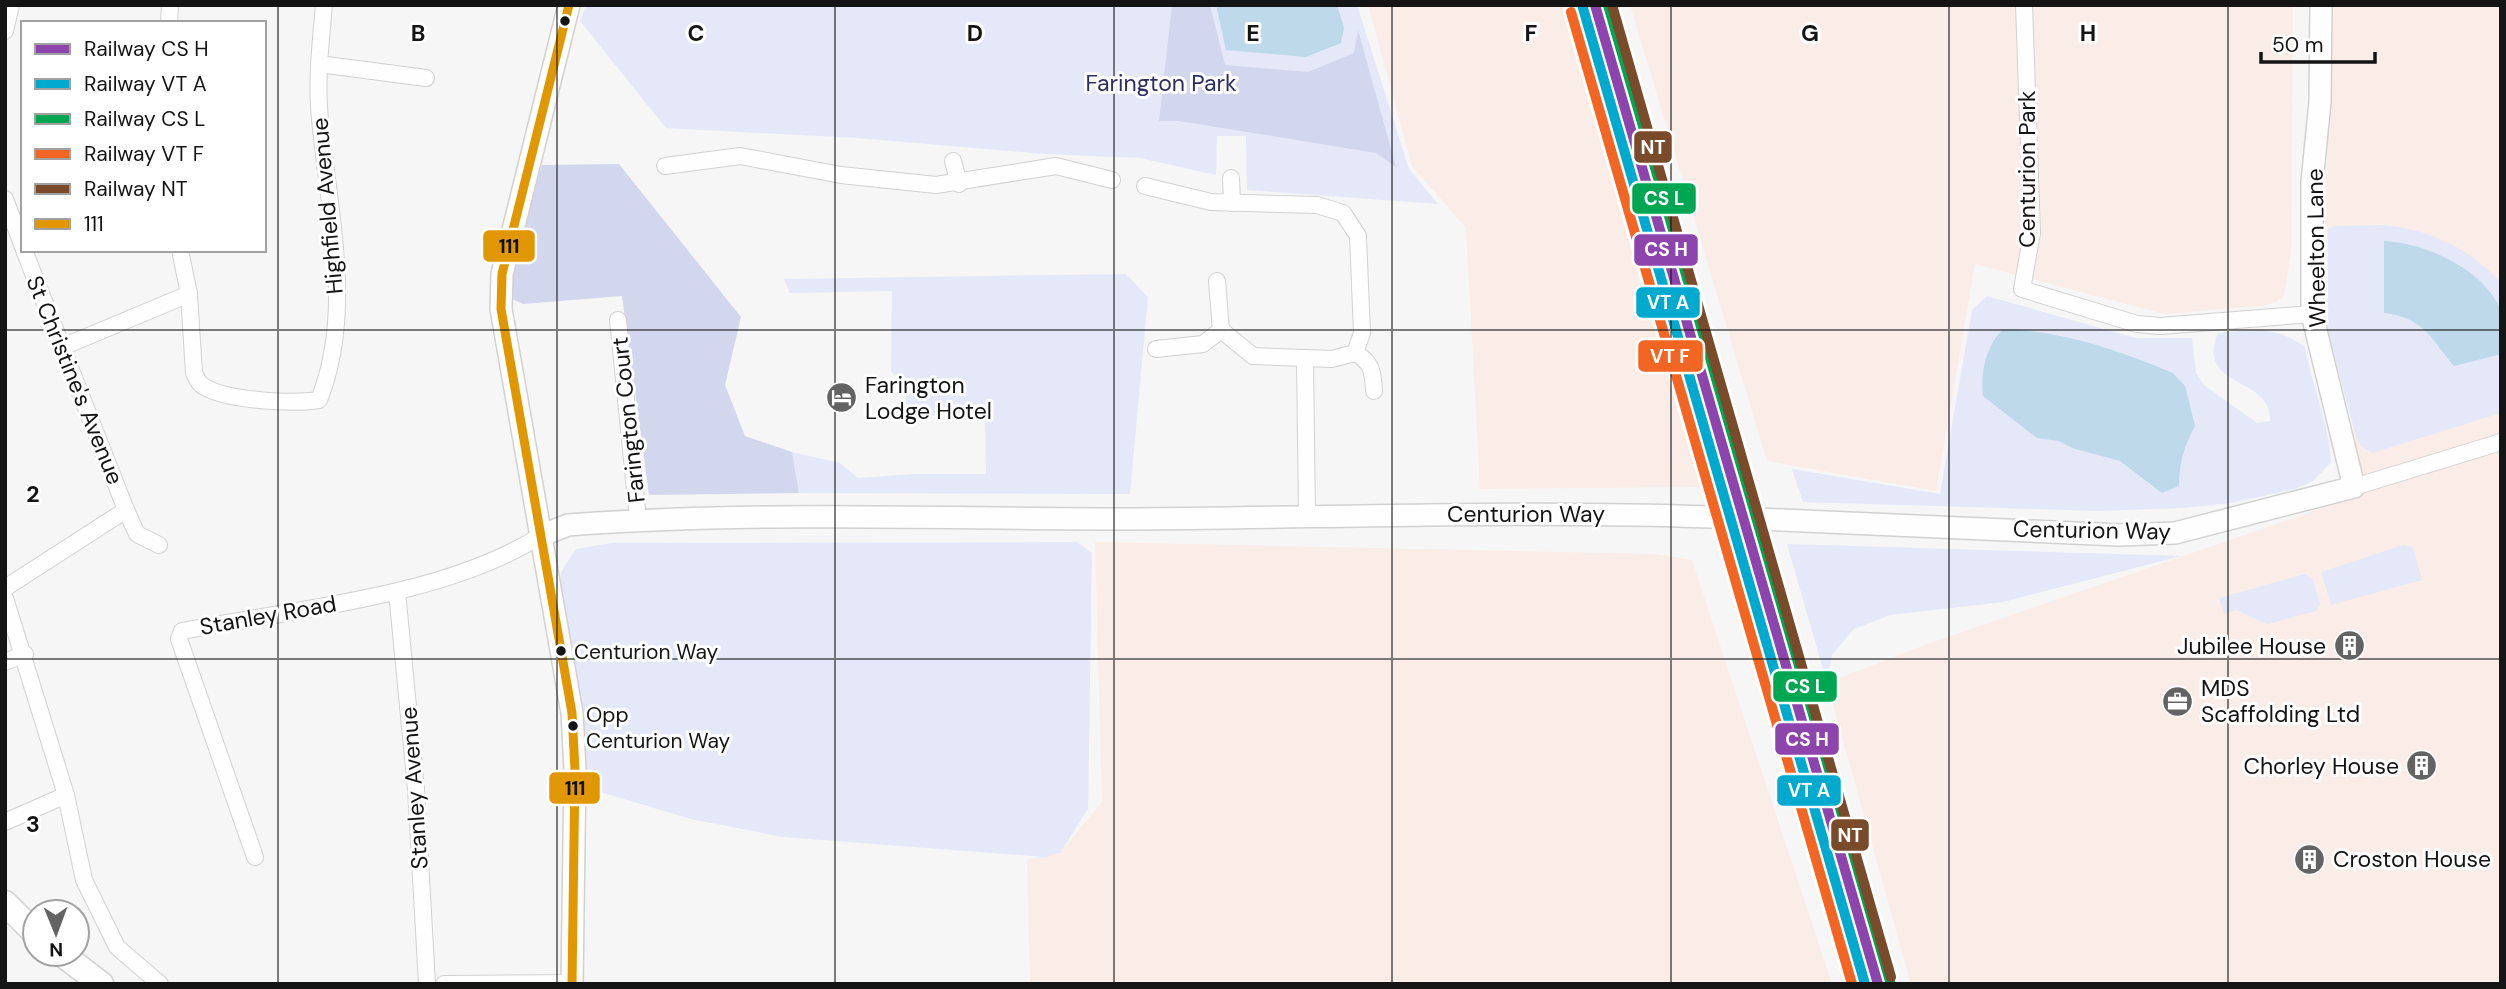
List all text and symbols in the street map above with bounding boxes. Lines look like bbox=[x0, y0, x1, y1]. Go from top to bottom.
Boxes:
unlabelled marker bbox=[558, 14, 572, 28]
text: B bbox=[411, 18, 425, 48]
text: C bbox=[688, 18, 704, 48]
text: D bbox=[967, 18, 983, 48]
text: E bbox=[1246, 18, 1260, 48]
text: F bbox=[1525, 18, 1538, 48]
text: G bbox=[1801, 18, 1819, 48]
text: H bbox=[2080, 18, 2096, 48]
legend bbox=[21, 21, 266, 252]
scale bar bbox=[2261, 21, 2375, 65]
text: 50 m bbox=[2272, 31, 2323, 59]
text: Railway CS H bbox=[84, 35, 208, 63]
park label: Farington Park bbox=[1085, 68, 1237, 98]
text: Railway VT A bbox=[84, 70, 207, 98]
street label: Centurion Park bbox=[2012, 90, 2042, 248]
text: Railway CS L bbox=[84, 105, 205, 133]
street label: Highfield Avenue bbox=[304, 116, 350, 296]
line badge: NT bbox=[1633, 130, 1673, 164]
text: NT bbox=[1640, 135, 1666, 160]
text: Railway VT F bbox=[84, 140, 204, 168]
street label: Wheelton Lane bbox=[2300, 168, 2332, 328]
text: Railway NT bbox=[84, 175, 188, 203]
line badge: CS L bbox=[1631, 182, 1697, 215]
text: CS L bbox=[1644, 186, 1684, 211]
text: 111 bbox=[84, 210, 104, 238]
line badge: 111 bbox=[482, 229, 536, 263]
line badge: CS H bbox=[1633, 233, 1699, 267]
text: 111 bbox=[499, 234, 519, 259]
text: CS H bbox=[1644, 237, 1688, 262]
street label: St Christine's Avenue bbox=[19, 271, 131, 489]
line badge: VT A bbox=[1635, 286, 1701, 319]
text: VT A bbox=[1647, 290, 1690, 315]
street label: Farington Court bbox=[604, 336, 652, 504]
line badge: VT F bbox=[1637, 339, 1704, 373]
text: VT F bbox=[1650, 344, 1690, 369]
place label: Farington Lodge Hotel bbox=[865, 370, 992, 426]
hotel icon: Farington Lodge Hotel bbox=[825, 381, 859, 415]
text: 2 bbox=[26, 479, 40, 509]
street label: Centurion Way bbox=[1447, 499, 1605, 529]
street label: Centurion Way bbox=[2013, 514, 2171, 546]
street label: Stanley Road bbox=[197, 588, 339, 642]
building icon: Jubilee House bbox=[2332, 629, 2366, 663]
place label: Jubilee House bbox=[2177, 631, 2326, 661]
place label: Centurion Way bbox=[574, 638, 719, 666]
marker: Centurion Way bbox=[554, 644, 568, 658]
line badge: CS L bbox=[1772, 670, 1838, 703]
place label: MDS Scaffolding Ltd bbox=[2201, 673, 2360, 729]
text: CS L bbox=[1785, 674, 1825, 699]
office icon: MDS Scaffolding Ltd bbox=[2161, 684, 2195, 718]
place label: Opp Centurion Way bbox=[586, 701, 731, 755]
street label: Stanley Avenue bbox=[393, 706, 435, 870]
marker: Opp Centurion Way bbox=[566, 719, 580, 733]
line badge: CS H bbox=[1774, 722, 1840, 756]
text: CS H bbox=[1785, 727, 1829, 752]
building icon: Chorley House bbox=[2405, 749, 2439, 783]
place label: Chorley House bbox=[2243, 751, 2399, 781]
line badge: 111 bbox=[548, 771, 601, 805]
line badge: VT A bbox=[1776, 774, 1842, 807]
text: 111 bbox=[565, 776, 585, 801]
text: VT A bbox=[1788, 778, 1831, 803]
text: 3 bbox=[26, 809, 40, 839]
line badge: NT bbox=[1830, 818, 1870, 852]
text: NT bbox=[1837, 823, 1863, 848]
building icon: Croston House bbox=[2293, 842, 2327, 876]
place label: Croston House bbox=[2333, 844, 2491, 874]
north arrow bbox=[21, 898, 91, 968]
text: N bbox=[49, 937, 63, 962]

